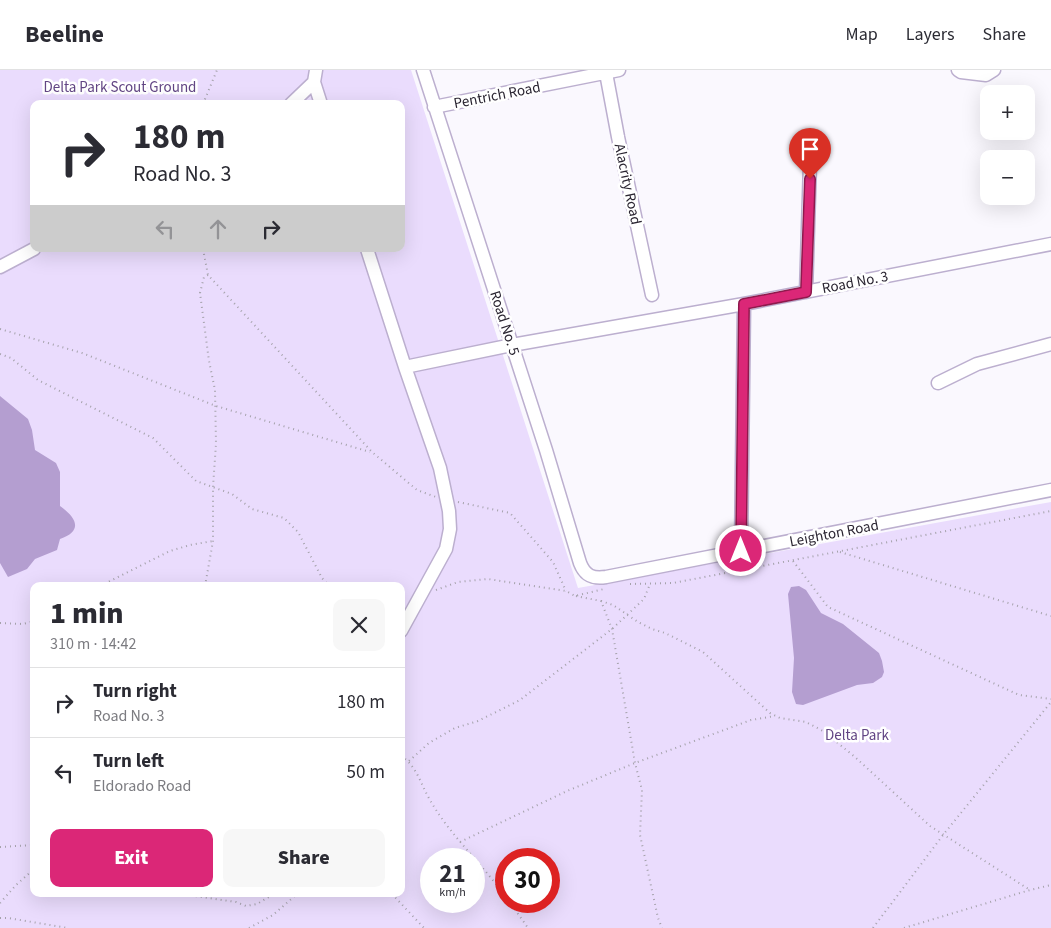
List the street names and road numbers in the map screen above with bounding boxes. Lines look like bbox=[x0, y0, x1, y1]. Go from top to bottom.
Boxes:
street label: Pentrich Road bbox=[452, 77, 542, 114]
street label: Alacrity Road bbox=[609, 142, 646, 227]
street label: Road No. 3 bbox=[820, 266, 890, 299]
street label: Road No. 5 bbox=[484, 288, 525, 358]
street label: Leighton Road bbox=[788, 515, 880, 552]

